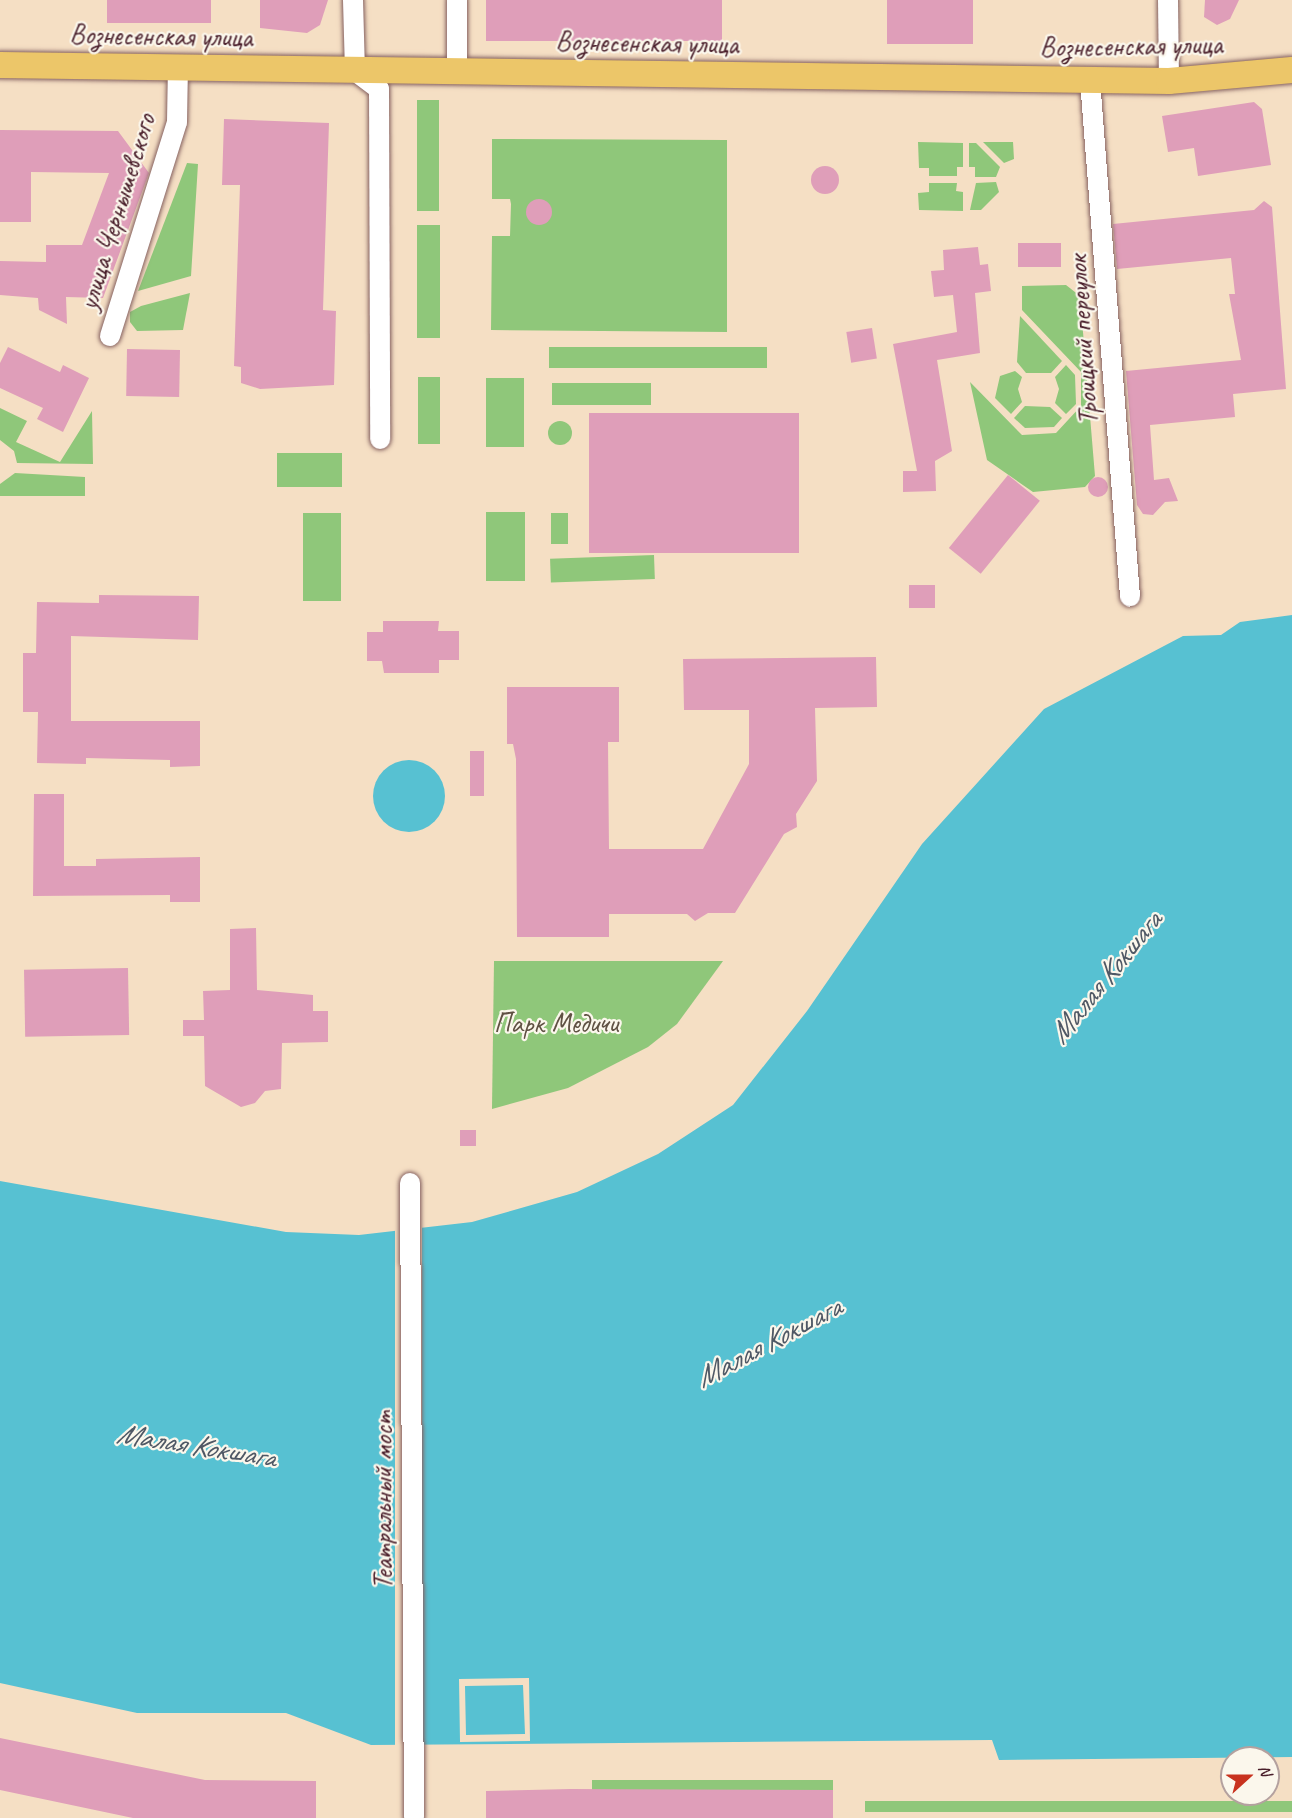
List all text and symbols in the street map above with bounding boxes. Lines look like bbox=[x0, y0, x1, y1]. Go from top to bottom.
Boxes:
street label: Вознесенская улица bbox=[68, 18, 254, 54]
street label: Вознесенская улица bbox=[554, 25, 740, 61]
street label: Вознесенская улица bbox=[1038, 28, 1224, 64]
street label: улица Чернышевского bbox=[71, 110, 163, 314]
street label: Троицкий переулок bbox=[1060, 254, 1106, 426]
water label: Малая Кокшага bbox=[1041, 904, 1169, 1050]
park label: Парк Медичи bbox=[492, 1006, 620, 1040]
water label: Малая Кокшага bbox=[690, 1289, 846, 1395]
street label: Театральный мост bbox=[366, 1410, 400, 1590]
water label: Малая Кокшага bbox=[115, 1415, 277, 1475]
north arrow bbox=[1220, 1746, 1280, 1806]
text: N bbox=[1254, 1762, 1276, 1778]

